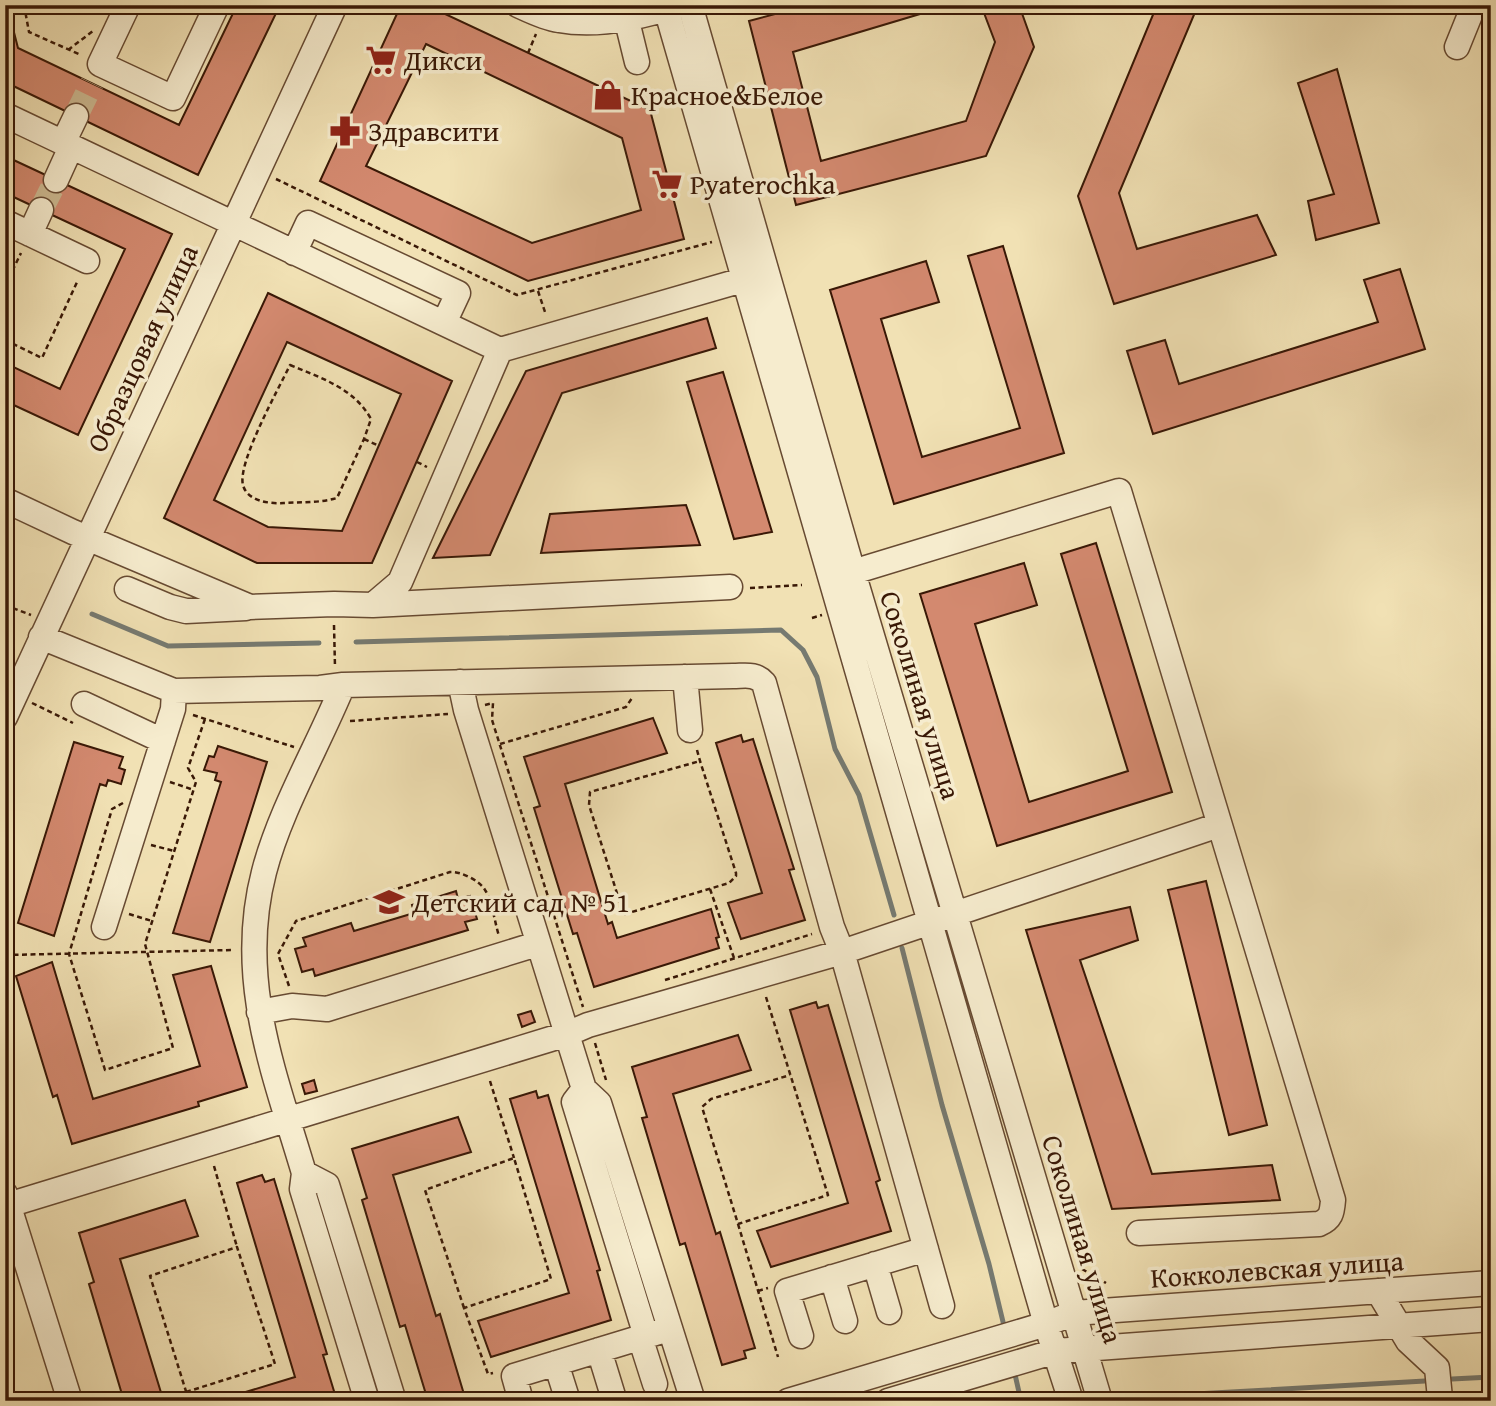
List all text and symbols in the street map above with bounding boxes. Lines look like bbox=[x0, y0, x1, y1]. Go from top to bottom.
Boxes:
place label: Дикси bbox=[403, 39, 482, 80]
supermarket icon: Дикси bbox=[364, 43, 398, 77]
place label: Красное&Белое bbox=[631, 74, 824, 115]
shop icon: Красное&Белое bbox=[591, 78, 625, 112]
place label: Здравсити bbox=[368, 110, 499, 151]
pharmacy icon: Здравсити bbox=[328, 114, 362, 148]
place label: Pyaterochka bbox=[690, 163, 836, 204]
supermarket icon: Pyaterochka bbox=[650, 167, 684, 201]
street label: Образцовая улица bbox=[75, 237, 208, 458]
street label: Соколиная улица bbox=[870, 586, 973, 805]
place label: Детский сад № 51 bbox=[411, 881, 630, 922]
school or university icon: Детский сад № 51 bbox=[372, 885, 406, 919]
street label: Соколиная улица bbox=[1032, 1130, 1135, 1349]
street label: Кокколевская улица bbox=[1149, 1239, 1406, 1298]

